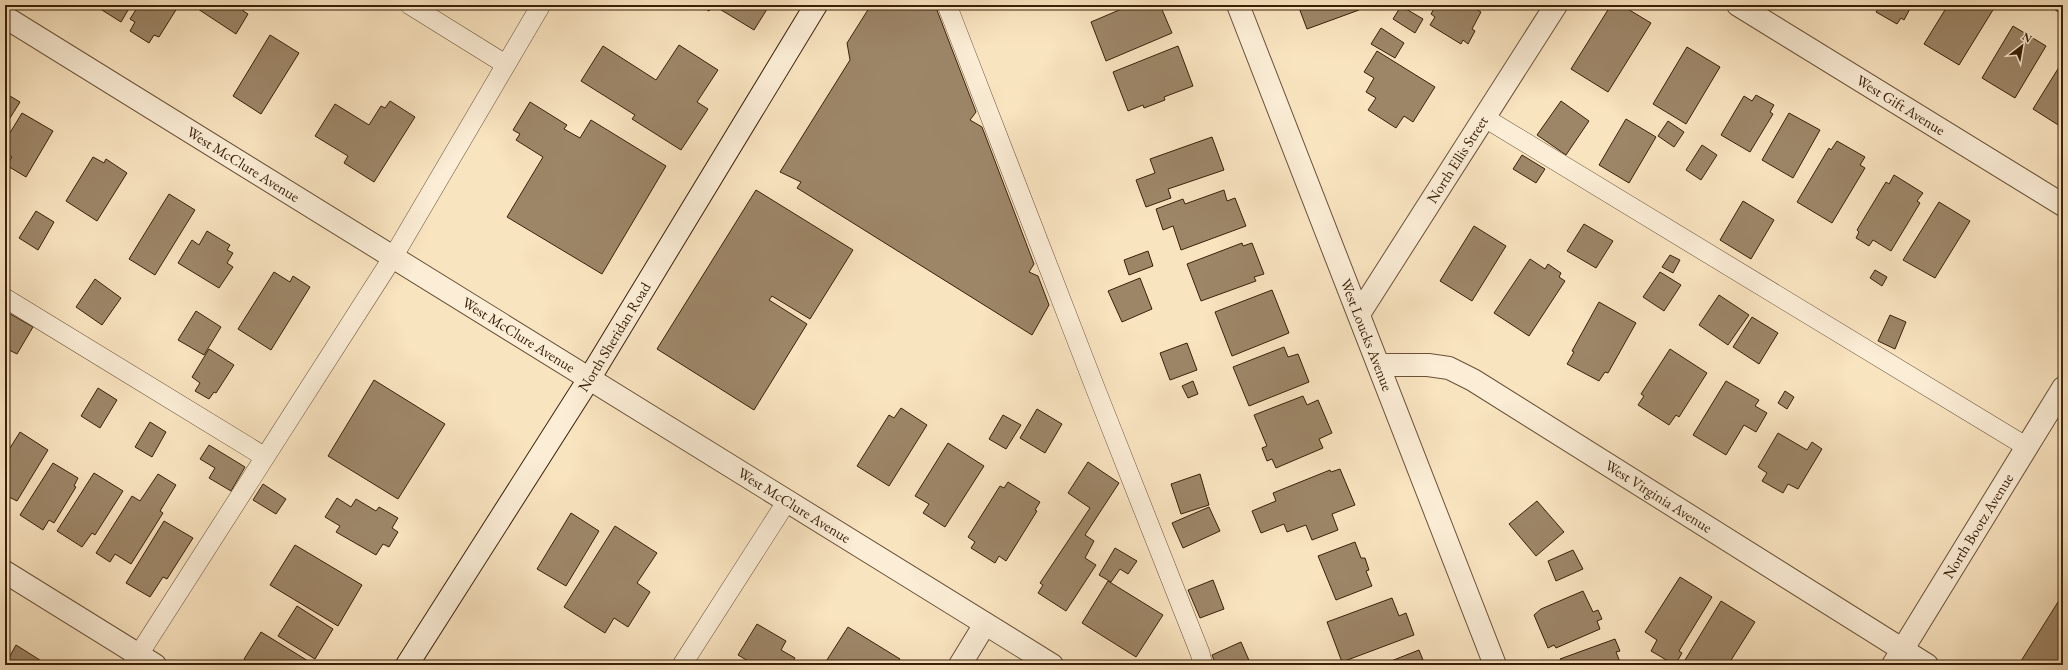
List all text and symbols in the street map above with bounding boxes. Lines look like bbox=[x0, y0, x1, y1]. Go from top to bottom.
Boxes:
north arrow bbox=[2002, 26, 2042, 66]
text: N bbox=[2020, 29, 2035, 46]
street label: West Gift Avenue bbox=[1853, 70, 1949, 139]
street label: North Ellis Street bbox=[1422, 112, 1492, 207]
street label: West McClure Avenue bbox=[183, 122, 303, 206]
street label: West Loucks Avenue bbox=[1336, 276, 1397, 394]
street label: North Sheridan Road bbox=[573, 278, 655, 395]
street label: West McClure Avenue bbox=[459, 292, 579, 377]
street label: West Virginia Avenue bbox=[1602, 455, 1716, 537]
street label: West McClure Avenue bbox=[734, 463, 854, 547]
street label: North Bootz Avenue bbox=[1938, 470, 2017, 582]

